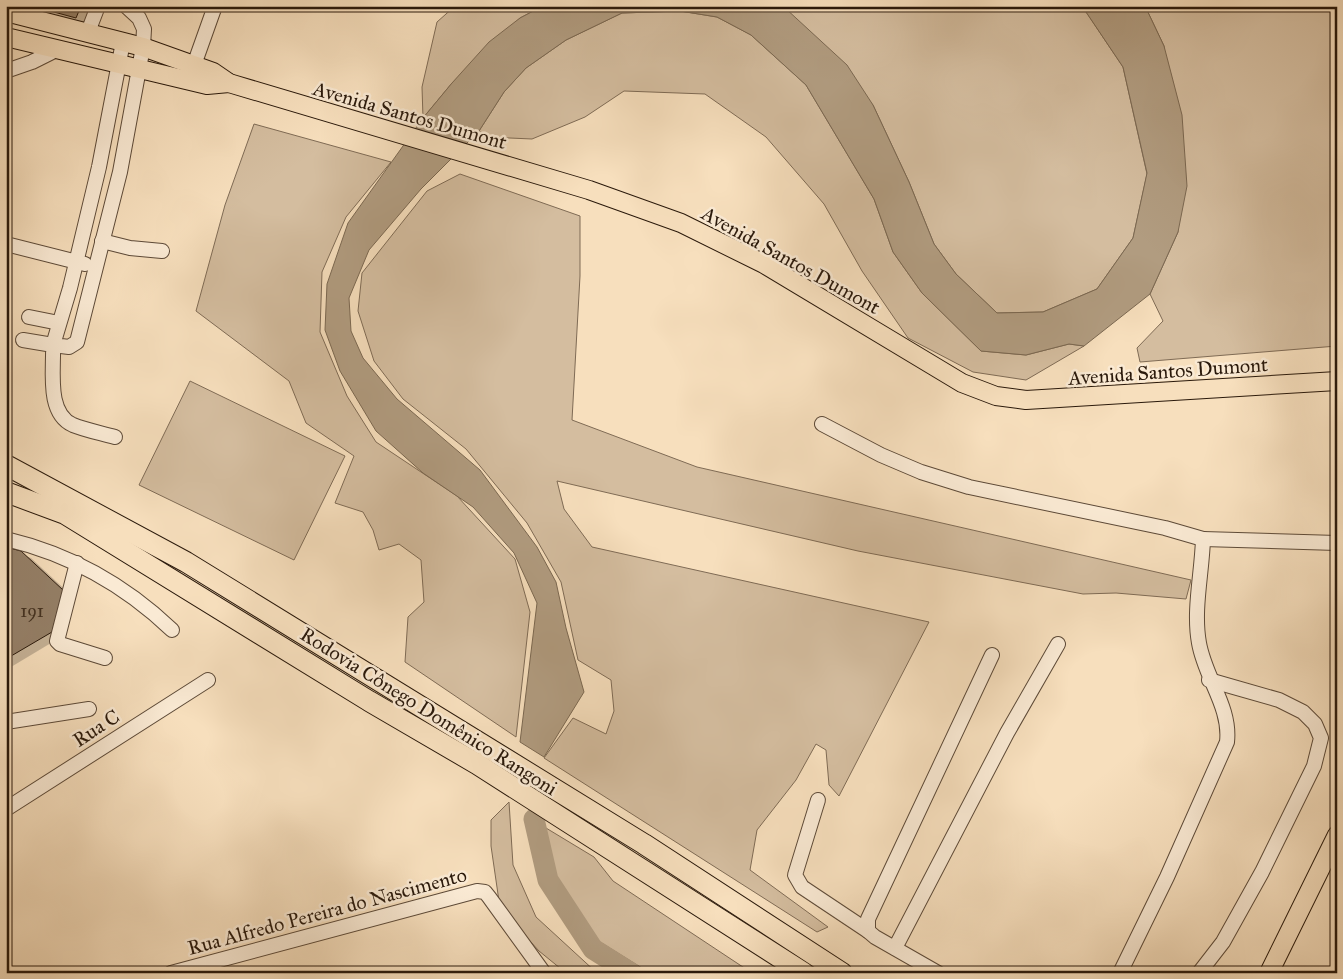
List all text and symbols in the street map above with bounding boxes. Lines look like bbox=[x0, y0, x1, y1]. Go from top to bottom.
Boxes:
street label: Avenida Santos Dumont bbox=[310, 76, 510, 154]
street label: Avenida Santos Dumont bbox=[697, 200, 884, 319]
street label: Avenida Santos Dumont bbox=[1066, 352, 1269, 390]
house number: 191 bbox=[20, 600, 44, 622]
street label: Rodovia Cônego Domênico Rangoni bbox=[296, 622, 562, 801]
street label: Rua C bbox=[68, 704, 124, 752]
street label: Rua Alfredo Pereira do Nascimento bbox=[185, 862, 469, 960]

